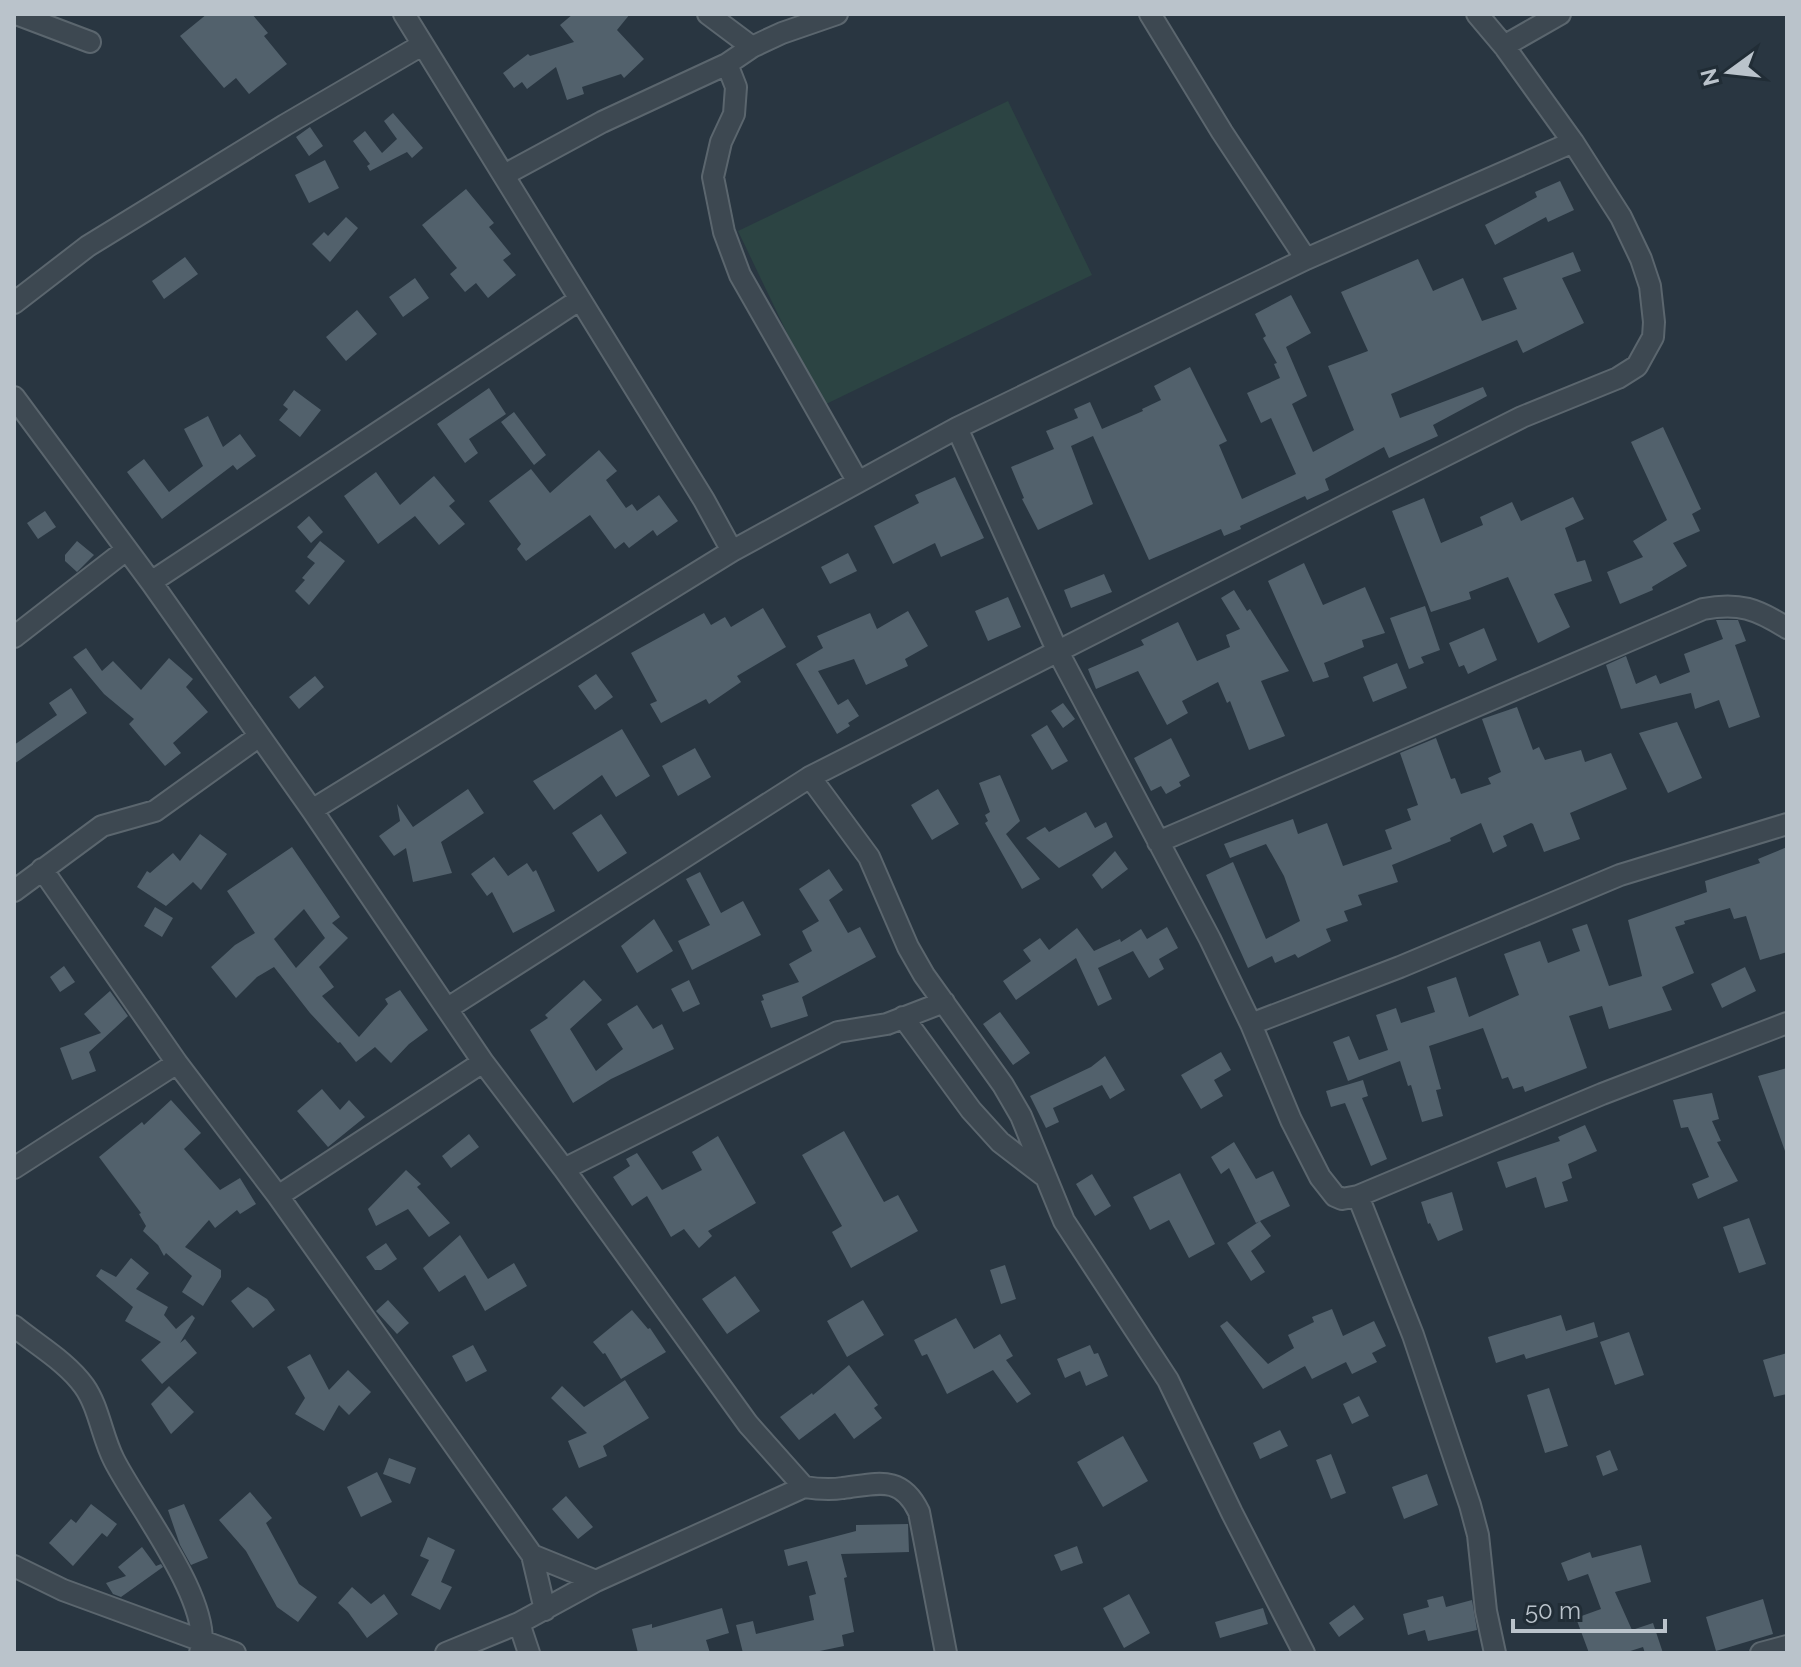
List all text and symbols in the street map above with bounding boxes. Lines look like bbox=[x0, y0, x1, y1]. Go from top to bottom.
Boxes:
north arrow bbox=[1689, 32, 1769, 112]
text: N bbox=[1695, 66, 1724, 89]
scale bar bbox=[1513, 1583, 1665, 1633]
text: 50 m bbox=[1525, 1596, 1581, 1625]

